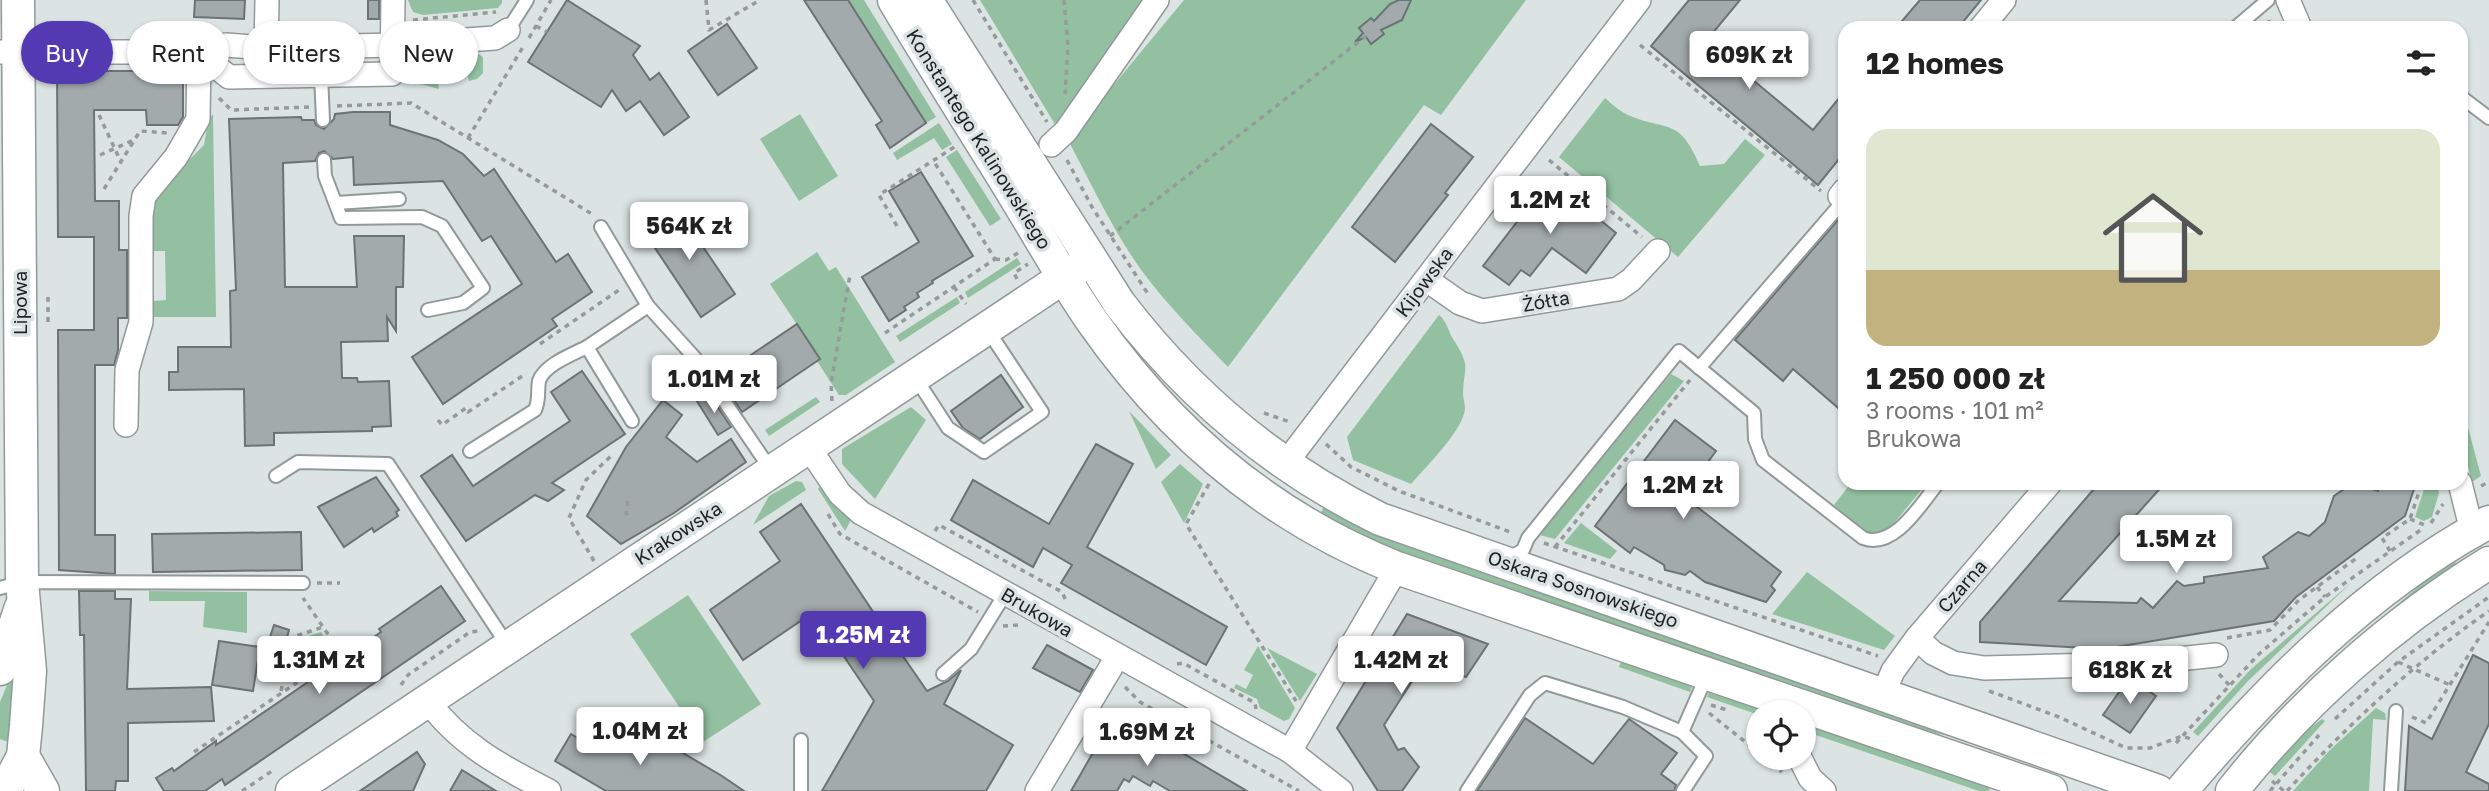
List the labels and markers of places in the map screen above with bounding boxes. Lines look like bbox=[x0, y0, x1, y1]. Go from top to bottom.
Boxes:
pin: 609K zł bbox=[1684, 32, 1814, 91]
pin: 1.2M zł bbox=[1485, 176, 1615, 236]
pin: 564K zł bbox=[624, 202, 754, 262]
pin: 1.01M zł bbox=[642, 356, 786, 415]
pin: 1.2M zł bbox=[1618, 462, 1748, 521]
pin: 1.5M zł bbox=[2111, 516, 2241, 575]
pin: 1.25M zł bbox=[791, 612, 935, 671]
pin: 1.31M zł bbox=[247, 636, 391, 696]
pin: 1.42M zł bbox=[1329, 636, 1473, 696]
pin: 618K zł bbox=[2065, 646, 2195, 706]
pin: 1.04M zł bbox=[568, 708, 712, 767]
pin: 1.69M zł bbox=[1075, 708, 1219, 768]

